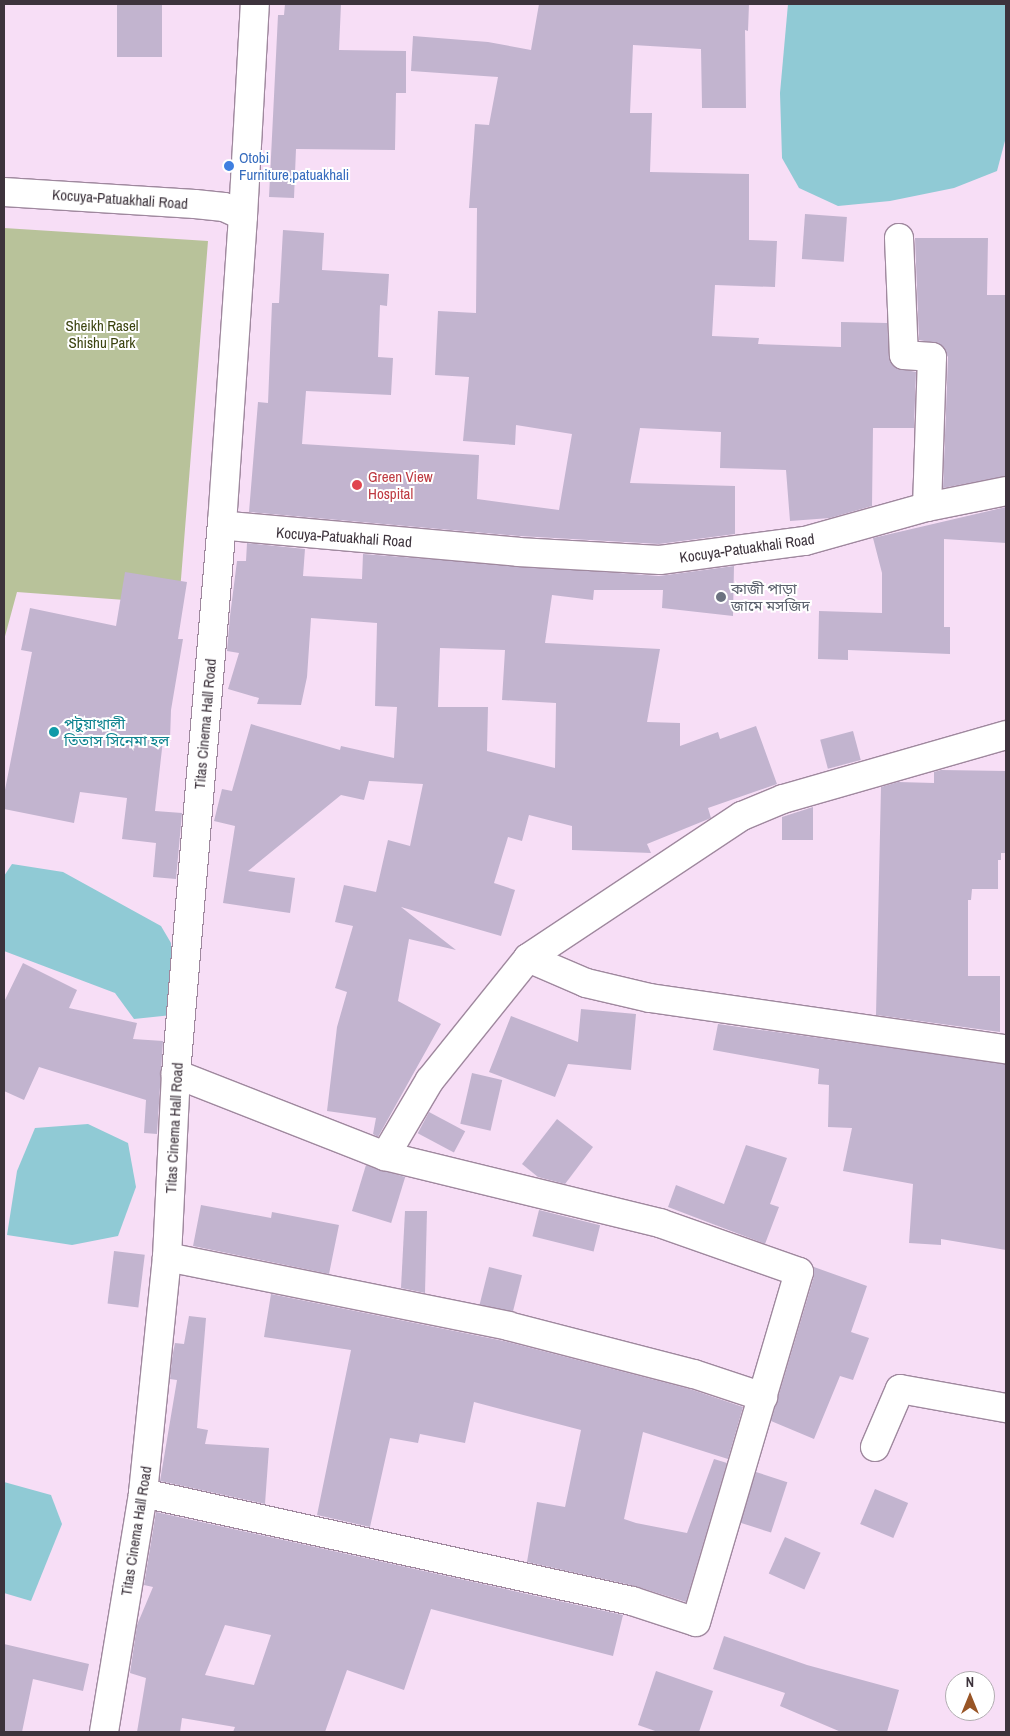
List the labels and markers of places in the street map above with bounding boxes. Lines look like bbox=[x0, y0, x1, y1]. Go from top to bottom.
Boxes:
place label: Otobi Furniture,patuakhali bbox=[239, 148, 349, 183]
marker: Otobi Furniture,patuakhali bbox=[223, 160, 235, 172]
place label: Green View Hospital bbox=[368, 467, 433, 502]
marker: Green View Hospital bbox=[350, 478, 364, 492]
place label: কাজী পাড়া জামে মসজিদ bbox=[731, 579, 810, 614]
marker: কাজী পাড়া জামে মসজিদ bbox=[715, 591, 727, 603]
place label: পটুয়াখালী তিতাস সিনেমা হল bbox=[64, 714, 169, 749]
marker: পটুয়াখালী তিতাস সিনেমা হল bbox=[48, 726, 60, 738]

